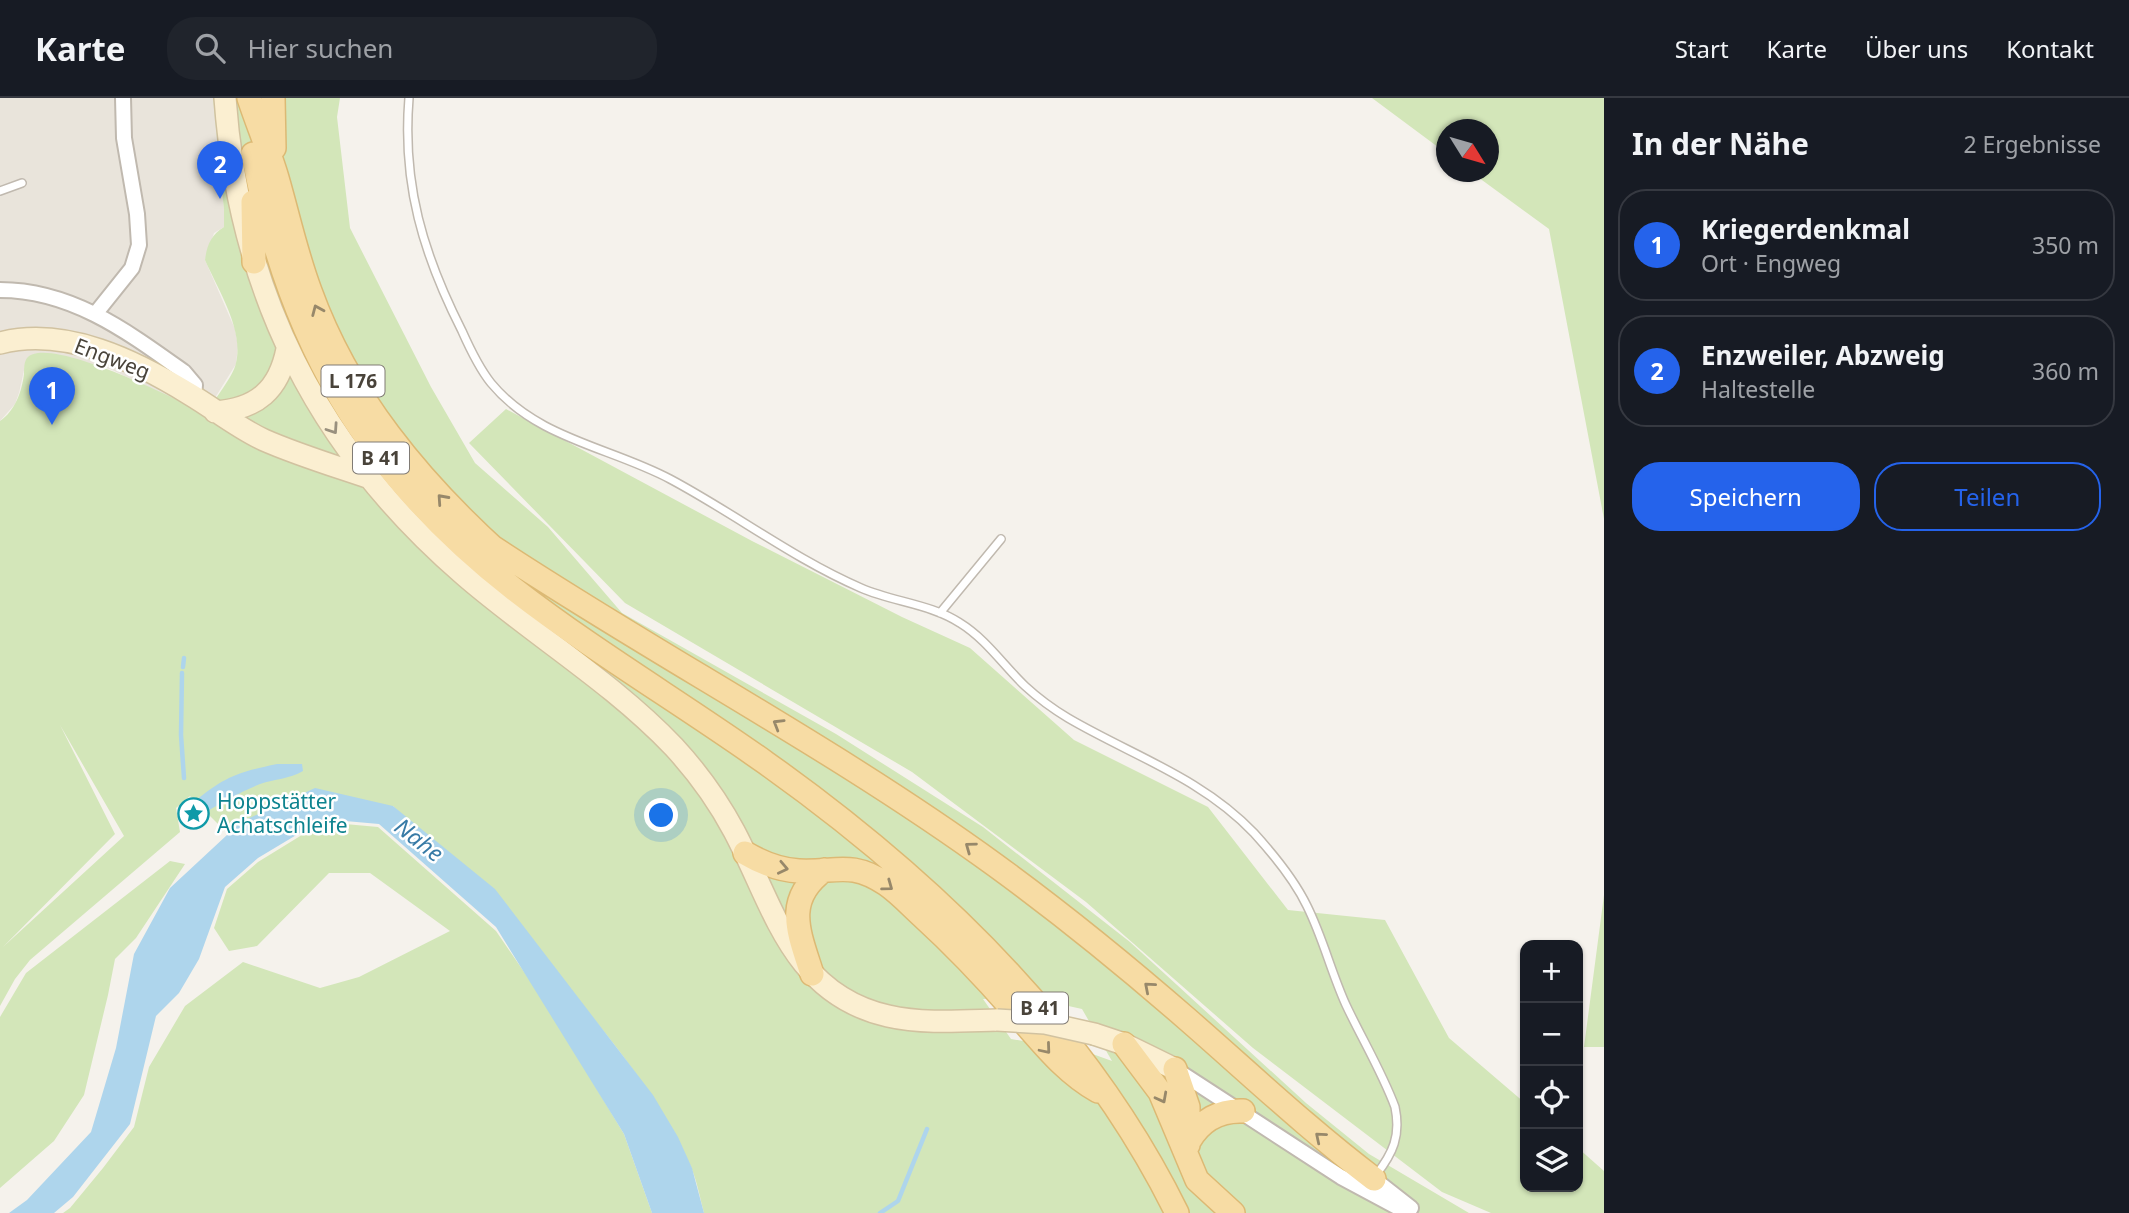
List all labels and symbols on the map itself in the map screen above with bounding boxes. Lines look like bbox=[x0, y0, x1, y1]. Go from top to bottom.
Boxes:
north arrow bbox=[1436, 119, 1499, 182]
pin: 2 bbox=[197, 141, 243, 199]
one-way arrow bbox=[312, 305, 326, 317]
street label: Engweg bbox=[71, 331, 154, 385]
road number: L 176 bbox=[322, 366, 384, 396]
pin: 1 bbox=[29, 367, 75, 425]
one-way arrow bbox=[325, 421, 338, 434]
road number: B 41 bbox=[353, 442, 409, 474]
one-way arrow bbox=[438, 494, 450, 507]
one-way arrow bbox=[773, 719, 786, 732]
place label: Hoppstätter Achatschleife bbox=[217, 787, 348, 839]
place icon: Hoppstätter Achatschleife bbox=[177, 797, 211, 831]
your location bbox=[644, 798, 678, 832]
water label: Nahe bbox=[388, 810, 451, 868]
one-way arrow bbox=[965, 843, 978, 855]
one-way arrow bbox=[777, 860, 789, 875]
one-way arrow bbox=[880, 878, 893, 891]
one-way arrow bbox=[1144, 983, 1157, 995]
road number: B 41 bbox=[1012, 992, 1068, 1024]
one-way arrow bbox=[1038, 1041, 1050, 1054]
one-way arrow bbox=[1154, 1091, 1168, 1103]
one-way arrow bbox=[1315, 1133, 1328, 1145]

